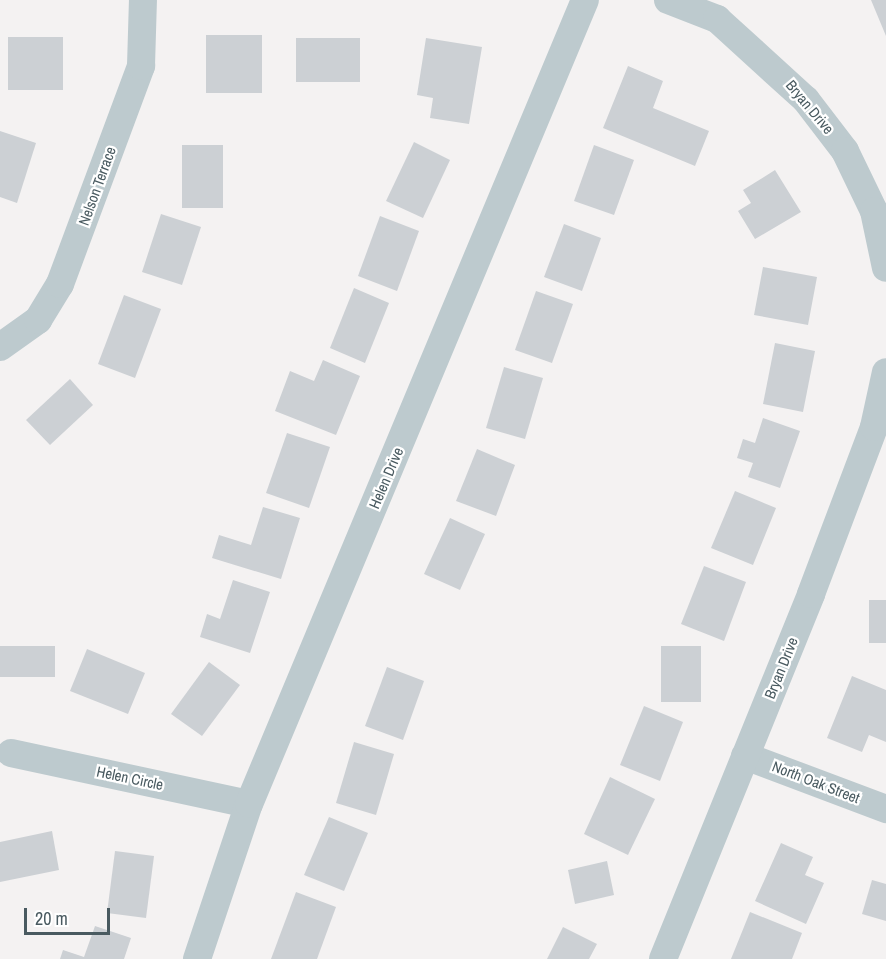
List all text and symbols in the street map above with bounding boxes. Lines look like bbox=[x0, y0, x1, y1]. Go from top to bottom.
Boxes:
street label: Bryan Drive bbox=[782, 76, 838, 138]
street label: Nelson Terrace bbox=[74, 144, 120, 228]
street label: Helen Drive bbox=[365, 445, 407, 511]
street label: Bryan Drive bbox=[760, 635, 802, 701]
street label: North Oak Street bbox=[770, 757, 862, 807]
street label: Helen Circle bbox=[95, 762, 165, 794]
scale bar bbox=[27, 896, 112, 934]
text: 20 m bbox=[35, 906, 68, 931]

